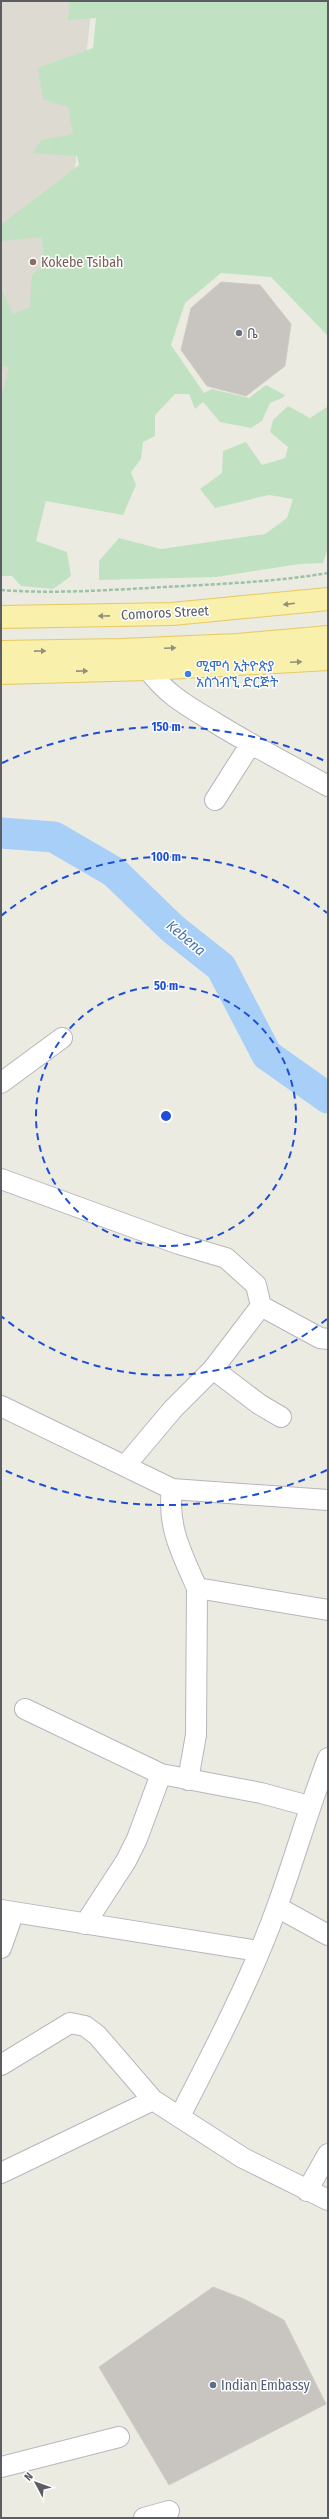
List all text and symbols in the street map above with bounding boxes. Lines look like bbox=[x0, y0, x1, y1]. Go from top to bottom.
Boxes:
place label: Kokebe Tsibah bbox=[41, 254, 123, 271]
marker: Kokebe Tsibah bbox=[28, 257, 38, 267]
place label: ቤ bbox=[247, 325, 258, 342]
marker: ቤ bbox=[234, 328, 244, 338]
one-way arrow bbox=[283, 601, 295, 607]
street label: Comoros Street bbox=[121, 602, 210, 624]
one-way arrow bbox=[97, 613, 110, 619]
one-way arrow bbox=[164, 645, 177, 651]
one-way arrow bbox=[34, 648, 47, 654]
place label: ሚሞሳ ኢትዮጵያ አስጎብኚ ድርጅት bbox=[196, 658, 279, 691]
one-way arrow bbox=[290, 658, 302, 665]
one-way arrow bbox=[76, 668, 89, 674]
marker: ሚሞሳ ኢትዮጵያ አስጎብኚ ድርጅት bbox=[183, 669, 193, 679]
text: 150 m bbox=[151, 720, 181, 734]
text: 100 m bbox=[151, 850, 181, 864]
water label: Kebena bbox=[163, 916, 209, 960]
text: 50 m bbox=[154, 979, 178, 993]
centre of rings bbox=[159, 1109, 173, 1123]
place label: Indian Embassy bbox=[221, 2377, 311, 2394]
marker: Indian Embassy bbox=[208, 2380, 218, 2390]
north arrow bbox=[16, 2463, 56, 2503]
text: N bbox=[22, 2470, 36, 2484]

